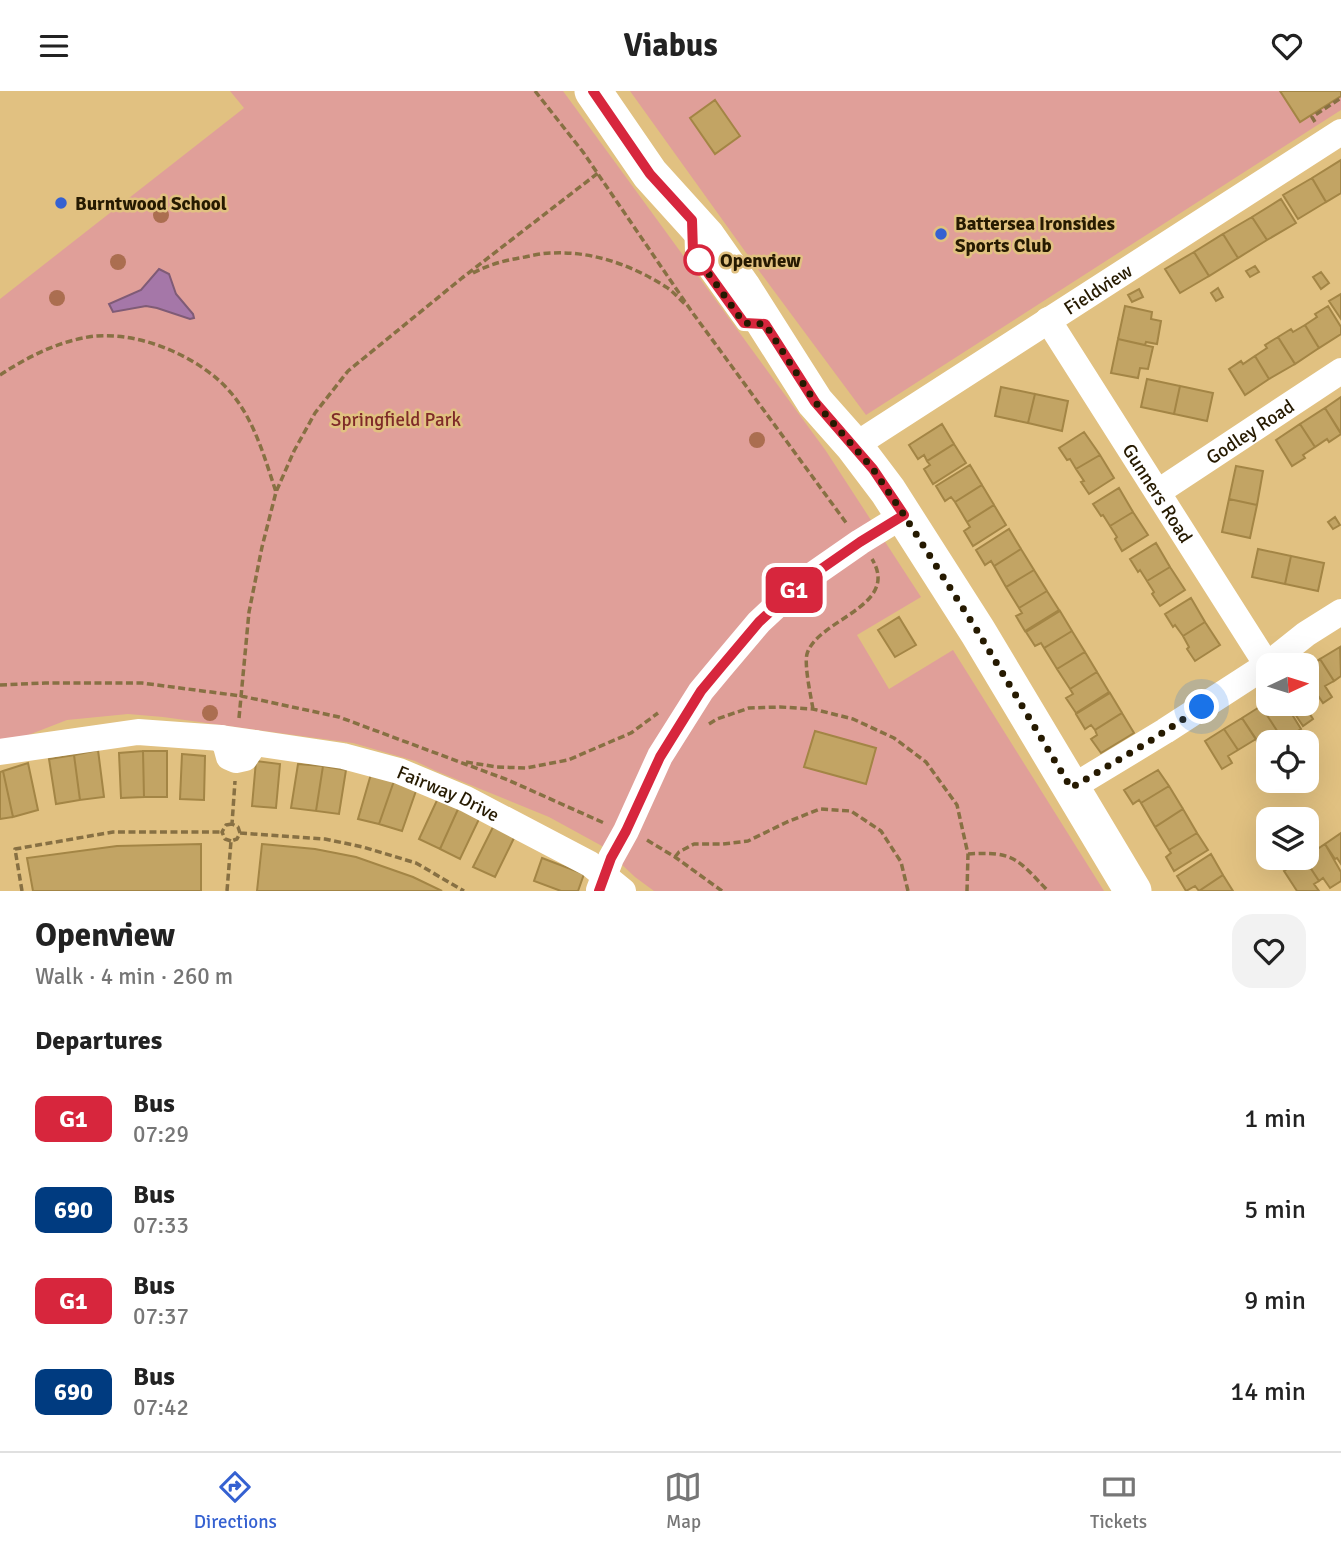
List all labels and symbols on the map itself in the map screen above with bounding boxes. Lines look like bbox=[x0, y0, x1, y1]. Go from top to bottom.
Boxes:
place label: Burntwood School bbox=[75, 192, 227, 216]
marker: Burntwood School bbox=[53, 195, 69, 211]
place label: Battersea Ironsides Sports Club bbox=[955, 212, 1115, 258]
marker: Battersea Ironsides Sports Club bbox=[933, 226, 949, 242]
marker: Openview bbox=[684, 245, 714, 275]
place label: Openview bbox=[720, 249, 801, 273]
street label: Fieldview bbox=[1060, 259, 1137, 321]
street label: Godley Road bbox=[1202, 394, 1299, 470]
park label: Springfield Park bbox=[331, 408, 462, 432]
street label: Gunners Road bbox=[1117, 439, 1197, 548]
line badge: G1 bbox=[762, 567, 826, 613]
north arrow bbox=[1256, 653, 1320, 716]
your location bbox=[1184, 689, 1219, 724]
street label: Fairway Drive bbox=[393, 760, 503, 827]

